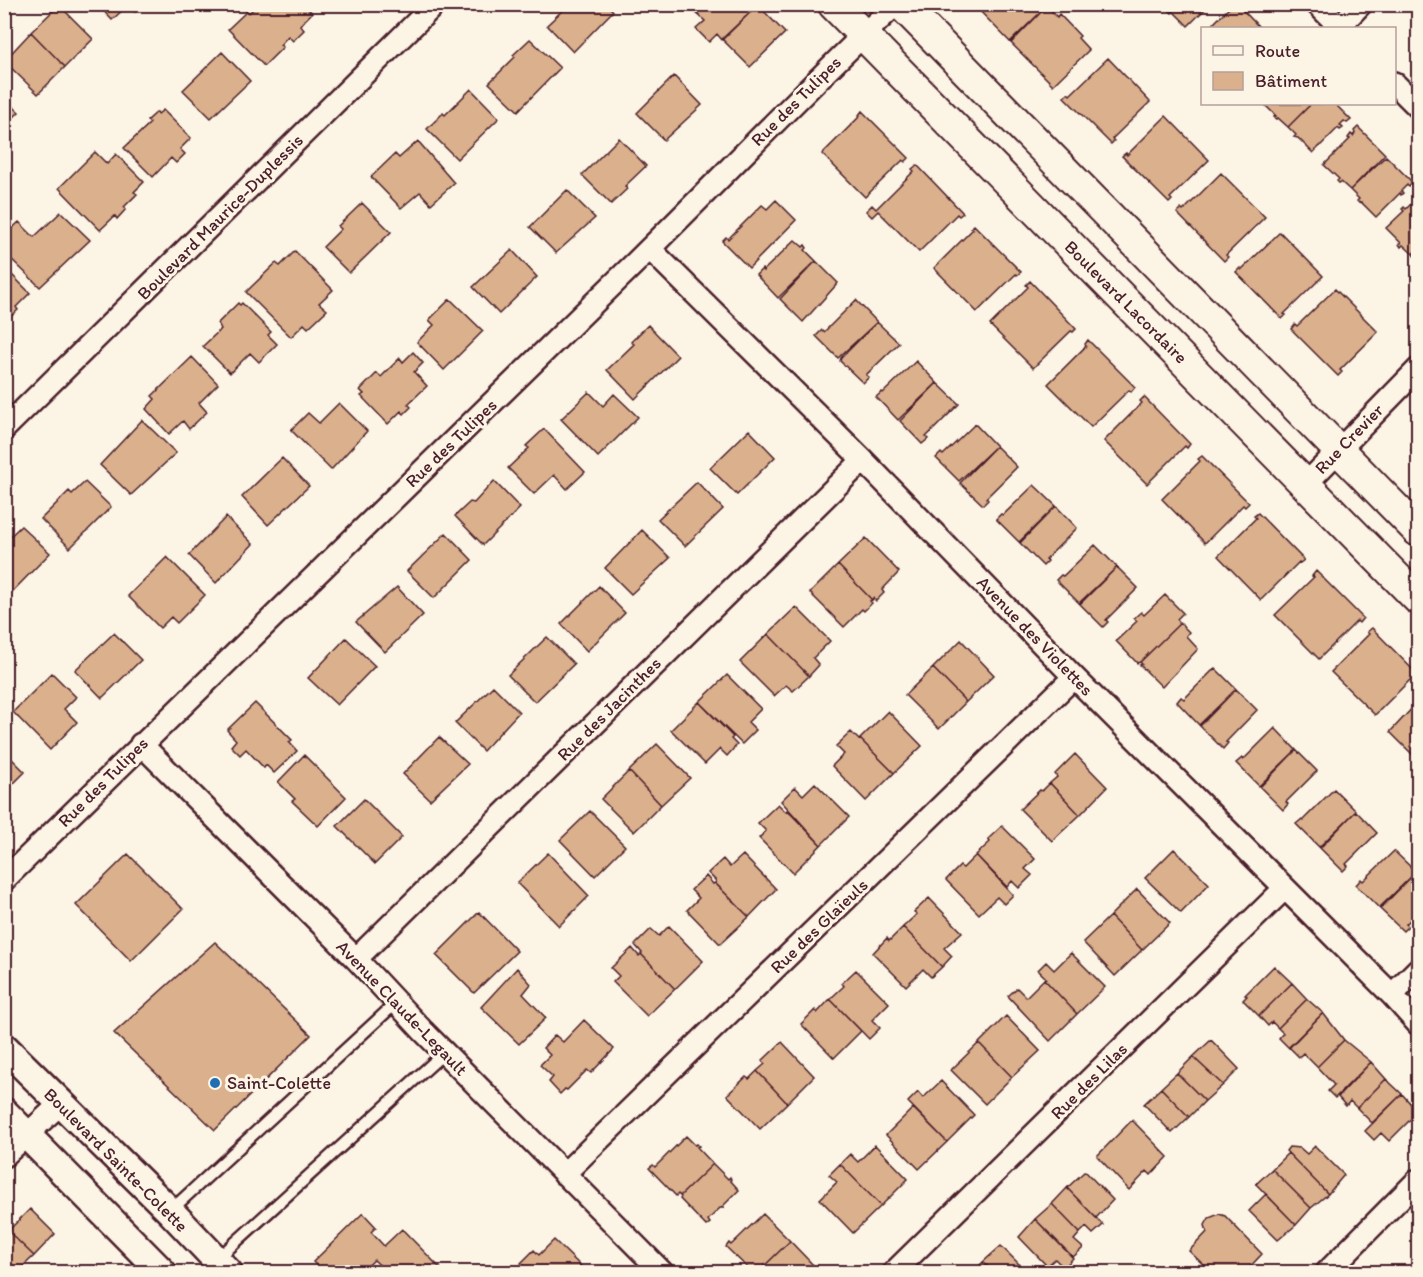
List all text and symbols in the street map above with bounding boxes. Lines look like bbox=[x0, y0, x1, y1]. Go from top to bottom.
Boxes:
legend bbox=[1201, 27, 1396, 105]
text: Route bbox=[1255, 40, 1300, 62]
street label: Rue des Tulipes bbox=[746, 51, 846, 151]
text: Bâtiment bbox=[1255, 70, 1328, 92]
street label: Boulevard Maurice-Duplessis bbox=[132, 129, 308, 305]
street label: Boulevard Lacordaire bbox=[1060, 236, 1192, 368]
street label: Rue des Tulipes bbox=[401, 394, 501, 492]
street label: Rue Crevier bbox=[1310, 399, 1389, 479]
street label: Avenue des Violettes bbox=[972, 571, 1098, 701]
street label: Rue des Jacinthes bbox=[552, 652, 666, 766]
street label: Rue des Tulipes bbox=[53, 732, 153, 832]
street label: Rue des Glaïeuls bbox=[766, 874, 872, 978]
street label: Avenue Claude-Legault bbox=[332, 936, 472, 1080]
street label: Rue des Lilas bbox=[1046, 1038, 1132, 1124]
place label: Saint-Colette bbox=[227, 1072, 331, 1094]
marker: Saint-Colette bbox=[208, 1076, 222, 1090]
street label: Boulevard Sainte-Colette bbox=[39, 1083, 193, 1237]

